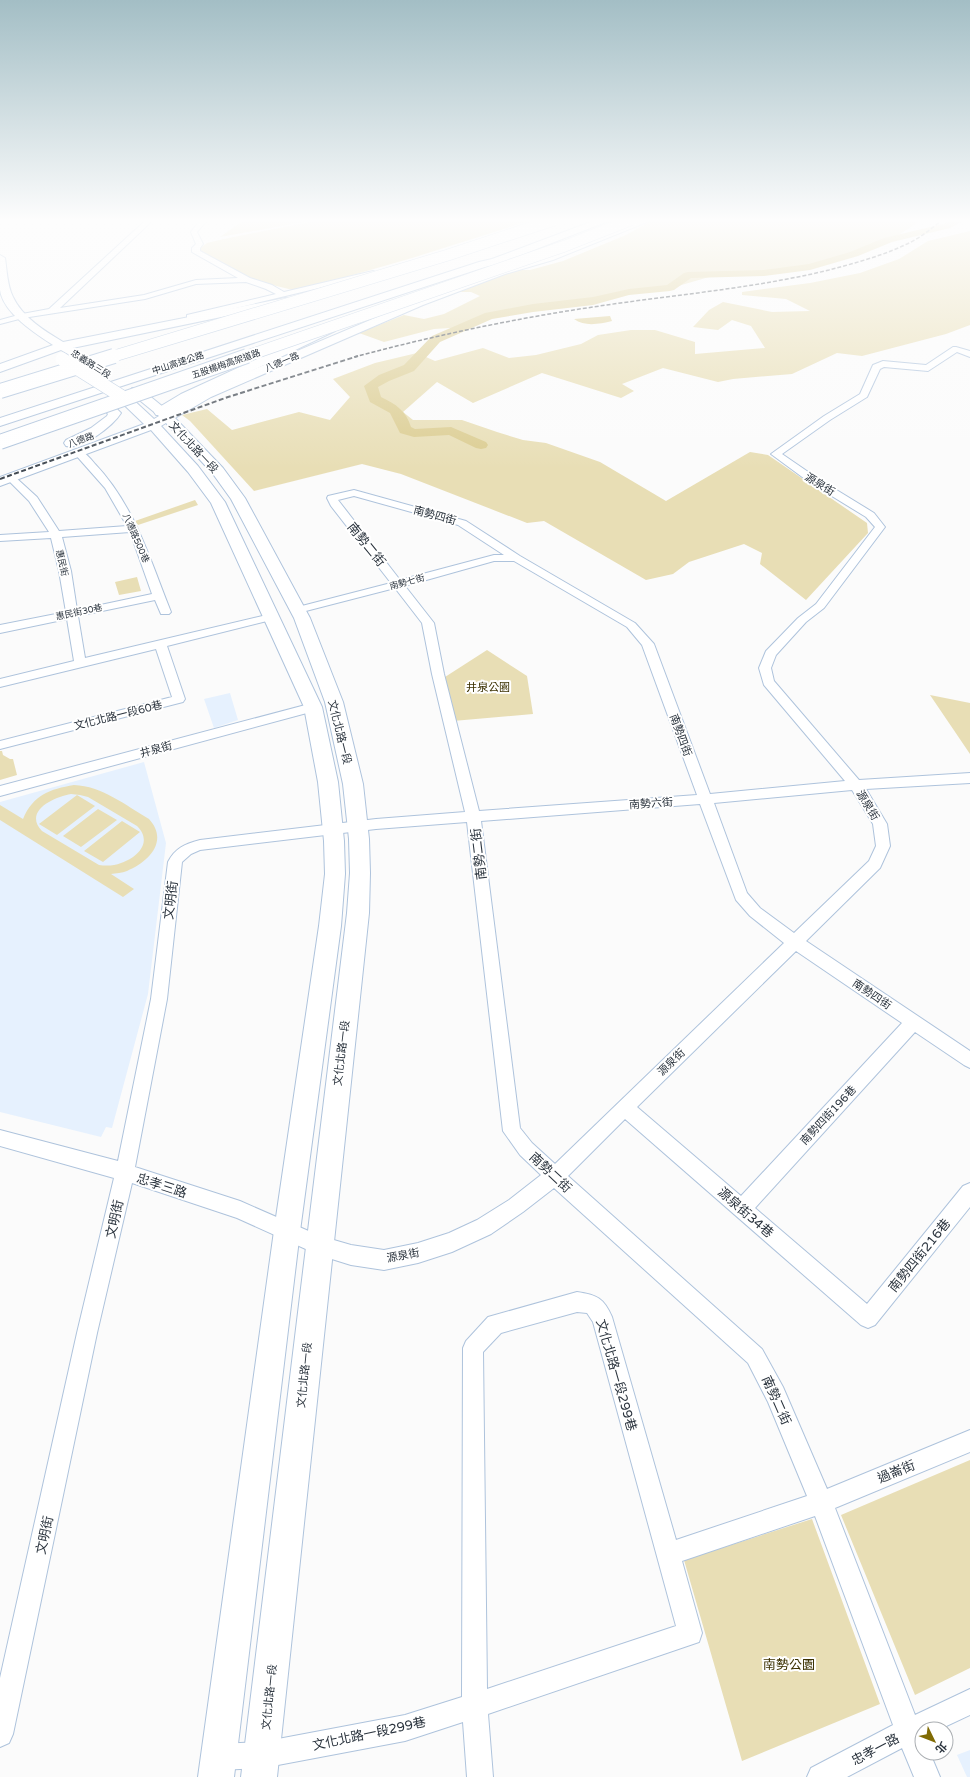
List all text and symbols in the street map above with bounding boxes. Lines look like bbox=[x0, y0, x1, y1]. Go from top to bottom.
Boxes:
street label: 忠義路三段 bbox=[69, 348, 113, 381]
street label: 五股楊梅高架道路 bbox=[190, 348, 262, 381]
street label: 中山高速公路 bbox=[150, 349, 206, 377]
street label: 八德一路 bbox=[263, 349, 301, 375]
street label: 文化北路一段 bbox=[166, 419, 221, 476]
street label: 八德路 bbox=[66, 430, 96, 450]
street label: 源泉街 bbox=[802, 470, 837, 499]
street label: 南勢四街 bbox=[412, 504, 458, 527]
street label: 八德路500巷 bbox=[120, 511, 152, 565]
street label: 南勢二街 bbox=[344, 519, 389, 570]
street label: 惠民街 bbox=[53, 549, 70, 578]
street label: 南勢七街 bbox=[388, 573, 426, 592]
street label: 惠民街30巷 bbox=[55, 602, 103, 623]
park label: 井泉公園 bbox=[466, 681, 510, 694]
street label: 文化北路一段60巷 bbox=[72, 698, 164, 733]
street label: 文化北路一段 bbox=[325, 699, 354, 766]
street label: 南勢四街 bbox=[667, 712, 694, 758]
street label: 井泉街 bbox=[139, 739, 174, 760]
street label: 源泉街 bbox=[854, 788, 882, 823]
street label: 南勢六街 bbox=[629, 795, 673, 812]
street label: 南勢二街 bbox=[468, 827, 490, 881]
street label: 文明街 bbox=[161, 880, 181, 920]
street label: 南勢四街 bbox=[850, 977, 894, 1012]
street label: 文化北路一段 bbox=[331, 1020, 352, 1087]
street label: 源泉街 bbox=[655, 1046, 688, 1078]
street label: 南勢四街196巷 bbox=[798, 1083, 859, 1147]
street label: 南勢二街 bbox=[526, 1149, 575, 1196]
street label: 忠孝三路 bbox=[134, 1170, 189, 1202]
street label: 源泉街34巷 bbox=[714, 1184, 776, 1241]
street label: 文明街 bbox=[103, 1198, 127, 1240]
street label: 南勢四街216巷 bbox=[885, 1216, 954, 1295]
street label: 源泉街 bbox=[386, 1246, 421, 1265]
street label: 文化北路一段299巷 bbox=[592, 1318, 640, 1433]
street label: 文化北路一段 bbox=[295, 1342, 314, 1409]
street label: 南勢二街 bbox=[758, 1373, 794, 1427]
street label: 過崙街 bbox=[875, 1457, 917, 1487]
street label: 文明街 bbox=[33, 1514, 57, 1556]
park label: 南勢公園 bbox=[763, 1657, 815, 1673]
street label: 文化北路一段 bbox=[260, 1664, 279, 1731]
street label: 文化北路一段299巷 bbox=[311, 1714, 427, 1754]
north arrow bbox=[914, 1721, 954, 1761]
street label: 忠孝一路 bbox=[849, 1731, 902, 1769]
text: 北 bbox=[932, 1739, 949, 1756]

